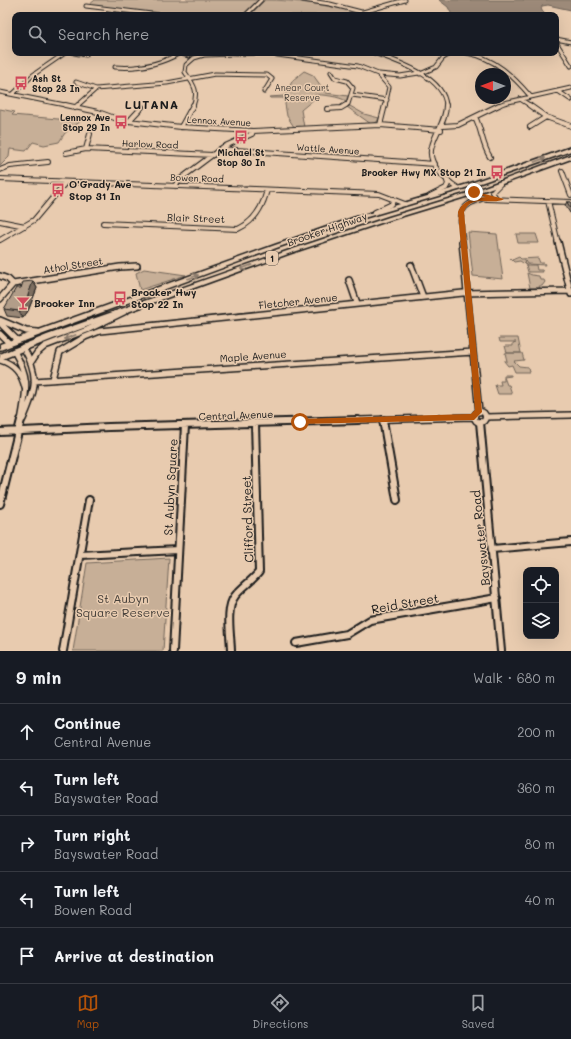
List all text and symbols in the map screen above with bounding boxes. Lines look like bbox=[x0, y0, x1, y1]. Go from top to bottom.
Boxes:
search box bbox=[12, 12, 559, 56]
icon: search bbox=[26, 23, 48, 45]
text: Search here bbox=[58, 24, 149, 44]
north arrow bbox=[475, 68, 511, 104]
place label: Ash St Stop 28 In bbox=[32, 73, 80, 94]
bus stop icon: Ash St Stop 28 In bbox=[13, 75, 29, 91]
park label: Anear Court Reserve bbox=[275, 82, 330, 103]
district label: LUTANA bbox=[125, 96, 179, 112]
place label: Lennox Ave Stop 29 In bbox=[60, 112, 110, 133]
bus stop icon: Lennox Ave Stop 29 In bbox=[113, 114, 129, 130]
street label: Lennox Avenue bbox=[187, 114, 251, 128]
bus stop icon: Michael St Stop 30 In bbox=[233, 129, 249, 145]
street label: Harlow Road bbox=[122, 138, 179, 150]
street label: Wattle Avenue bbox=[296, 141, 360, 157]
place label: Michael St Stop 30 In bbox=[217, 147, 265, 168]
one-way arrow bbox=[533, 156, 546, 163]
bus stop icon: Brooker Hwy MX Stop 21 In bbox=[489, 164, 505, 180]
place label: Brooker Hwy MX Stop 21 In bbox=[361, 167, 486, 179]
street label: Bowen Road bbox=[170, 172, 224, 184]
place label: O'Grady Ave Stop 31 In bbox=[69, 177, 132, 203]
bus stop icon: O'Grady Ave Stop 31 In bbox=[50, 182, 66, 198]
route end bbox=[465, 183, 483, 201]
street label: Brooker Highway bbox=[285, 209, 369, 249]
street label: Blair Street bbox=[167, 210, 225, 226]
road number: 1 bbox=[266, 251, 278, 265]
street label: Athol Street bbox=[42, 253, 104, 277]
one-way arrow bbox=[240, 264, 252, 272]
one-way arrow bbox=[187, 272, 199, 280]
place label: Brooker Hwy Stop 22 In bbox=[131, 285, 197, 311]
bus stop icon: Brooker Hwy Stop 22 In bbox=[112, 290, 128, 306]
street label: Fletcher Avenue bbox=[258, 290, 338, 312]
bar icon: Brooker Inn bbox=[15, 295, 31, 311]
place label: Brooker Inn bbox=[34, 296, 95, 310]
one-way arrow bbox=[64, 333, 76, 341]
street label: Maple Avenue bbox=[219, 347, 287, 365]
street label: Central Avenue bbox=[198, 407, 274, 423]
route start bbox=[291, 413, 309, 431]
street label: St Aubyn Square bbox=[159, 438, 181, 536]
street label: Clifford Street bbox=[237, 475, 257, 563]
street label: Bayswater Road bbox=[467, 489, 493, 587]
map controls bbox=[523, 567, 559, 639]
button: locate bbox=[523, 567, 559, 603]
street label: Reid Street bbox=[370, 589, 440, 617]
park label: St Aubyn Square Reserve bbox=[76, 590, 170, 620]
button: layers bbox=[523, 603, 559, 639]
text: 9 min bbox=[16, 666, 61, 688]
text: Walk · 680 m bbox=[473, 669, 555, 686]
text: Continue bbox=[54, 713, 121, 733]
icon: ahead bbox=[16, 721, 38, 743]
text: 200 m bbox=[517, 723, 555, 740]
text: Central Avenue bbox=[54, 733, 151, 750]
text: Turn left bbox=[54, 769, 119, 789]
icon: left bbox=[16, 777, 38, 799]
text: 360 m bbox=[517, 779, 555, 796]
text: Bayswater Road bbox=[54, 789, 158, 806]
text: Turn right bbox=[54, 825, 131, 845]
icon: right bbox=[16, 833, 38, 855]
text: 80 m bbox=[525, 835, 555, 852]
text: Bayswater Road bbox=[54, 845, 158, 862]
text: Turn left bbox=[54, 881, 119, 901]
icon: left bbox=[16, 889, 38, 911]
text: 40 m bbox=[525, 891, 555, 908]
text: Bowen Road bbox=[54, 901, 132, 918]
icon: arrive bbox=[16, 945, 38, 967]
text: Arrive at destination bbox=[54, 946, 214, 966]
tab: Map bbox=[77, 992, 99, 1031]
tab: Directions bbox=[252, 992, 308, 1031]
tab: Saved bbox=[462, 992, 494, 1031]

